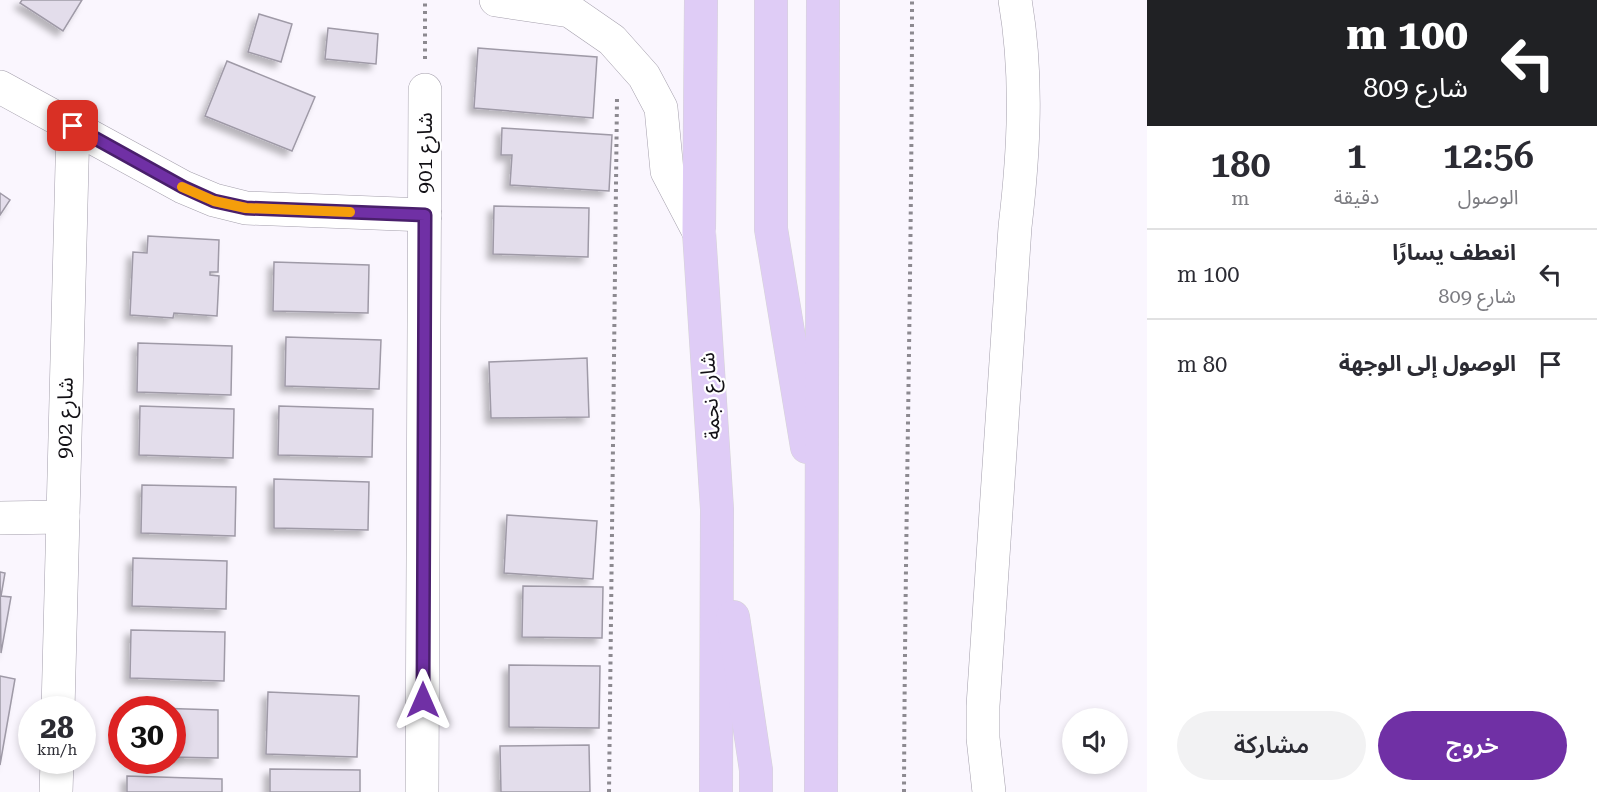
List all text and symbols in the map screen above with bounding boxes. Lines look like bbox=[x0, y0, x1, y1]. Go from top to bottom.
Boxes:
text: 100 m bbox=[1346, 10, 1468, 59]
icon: left bbox=[1489, 24, 1567, 102]
text: شارع 809 bbox=[1363, 72, 1468, 104]
pin bbox=[47, 100, 98, 151]
icon: arrive bbox=[56, 109, 89, 142]
street label: شارع 901 bbox=[413, 112, 440, 194]
text: 1 bbox=[1347, 135, 1367, 177]
text: 12:56 bbox=[1443, 135, 1534, 177]
text: 180 bbox=[1210, 144, 1271, 186]
text: دقيقة bbox=[1334, 185, 1379, 209]
text: الوصول bbox=[1458, 185, 1519, 209]
text: m bbox=[1231, 186, 1250, 210]
text: انعطف يسارًا bbox=[1392, 240, 1516, 265]
icon: left bbox=[1534, 258, 1567, 291]
text: 100 m bbox=[1177, 262, 1240, 287]
text: شارع 809 bbox=[1438, 284, 1516, 308]
icon: arrive bbox=[1534, 348, 1567, 381]
street label: شارع نجمة bbox=[695, 351, 728, 441]
text: الوصول إلى الوجهة bbox=[1339, 351, 1516, 376]
text: 80 m bbox=[1177, 352, 1227, 377]
street label: شارع 902 bbox=[52, 377, 81, 459]
position arrow bbox=[391, 668, 455, 732]
speed limit sign: 30 bbox=[108, 696, 186, 774]
map controls bbox=[1062, 708, 1128, 774]
button: sound bbox=[1062, 708, 1128, 774]
text: 28 bbox=[40, 710, 74, 745]
button: مشاركة bbox=[1177, 711, 1366, 780]
button: خروج bbox=[1378, 711, 1567, 780]
text: km/h bbox=[37, 741, 77, 759]

